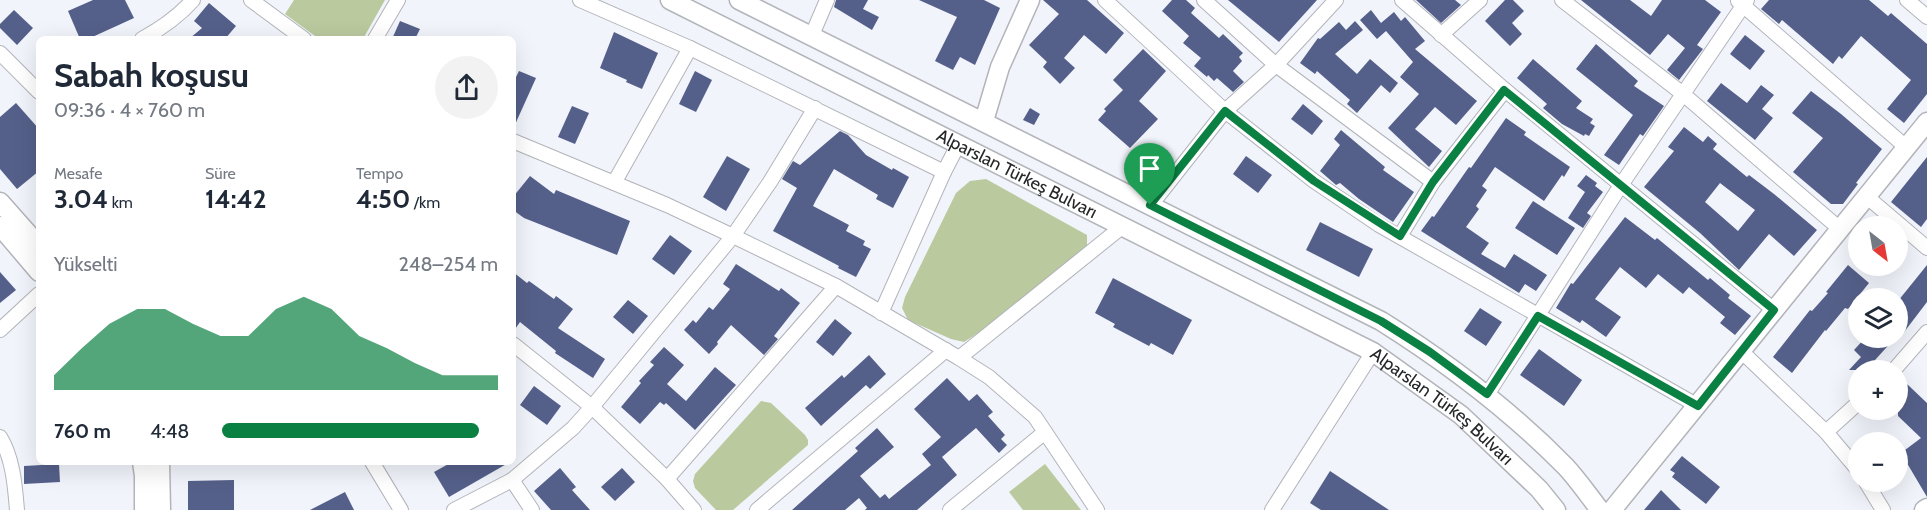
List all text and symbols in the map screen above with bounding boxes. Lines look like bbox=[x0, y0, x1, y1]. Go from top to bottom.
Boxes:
text: Sabah koşusu bbox=[54, 55, 249, 95]
button: share bbox=[435, 56, 498, 119]
text: 09:36 · 4 × 760 m bbox=[54, 98, 205, 122]
street label: Alparslan Türkeş Bulvarı bbox=[933, 124, 1101, 223]
pin bbox=[1124, 143, 1175, 205]
icon: arrive bbox=[1133, 152, 1166, 185]
text: Mesafe bbox=[54, 164, 103, 183]
text: Süre bbox=[205, 164, 236, 183]
text: Tempo bbox=[356, 164, 403, 183]
text: 3.04 bbox=[54, 183, 108, 215]
text: 14:42 bbox=[205, 183, 266, 215]
text: 4:50 bbox=[356, 183, 410, 215]
text: km bbox=[108, 193, 133, 212]
text: /km bbox=[410, 193, 440, 212]
north arrow bbox=[1848, 216, 1908, 276]
map controls bbox=[1848, 216, 1908, 492]
text: Yükselti bbox=[54, 252, 118, 276]
text: 248–254 m bbox=[398, 252, 498, 276]
button: layers bbox=[1848, 288, 1908, 348]
street label: Alparslan Türkeş Bulvarı bbox=[1366, 343, 1518, 470]
button: + bbox=[1848, 360, 1908, 420]
text: 760 m bbox=[54, 419, 111, 443]
text: 4:48 bbox=[150, 419, 189, 443]
button: − bbox=[1848, 432, 1908, 492]

